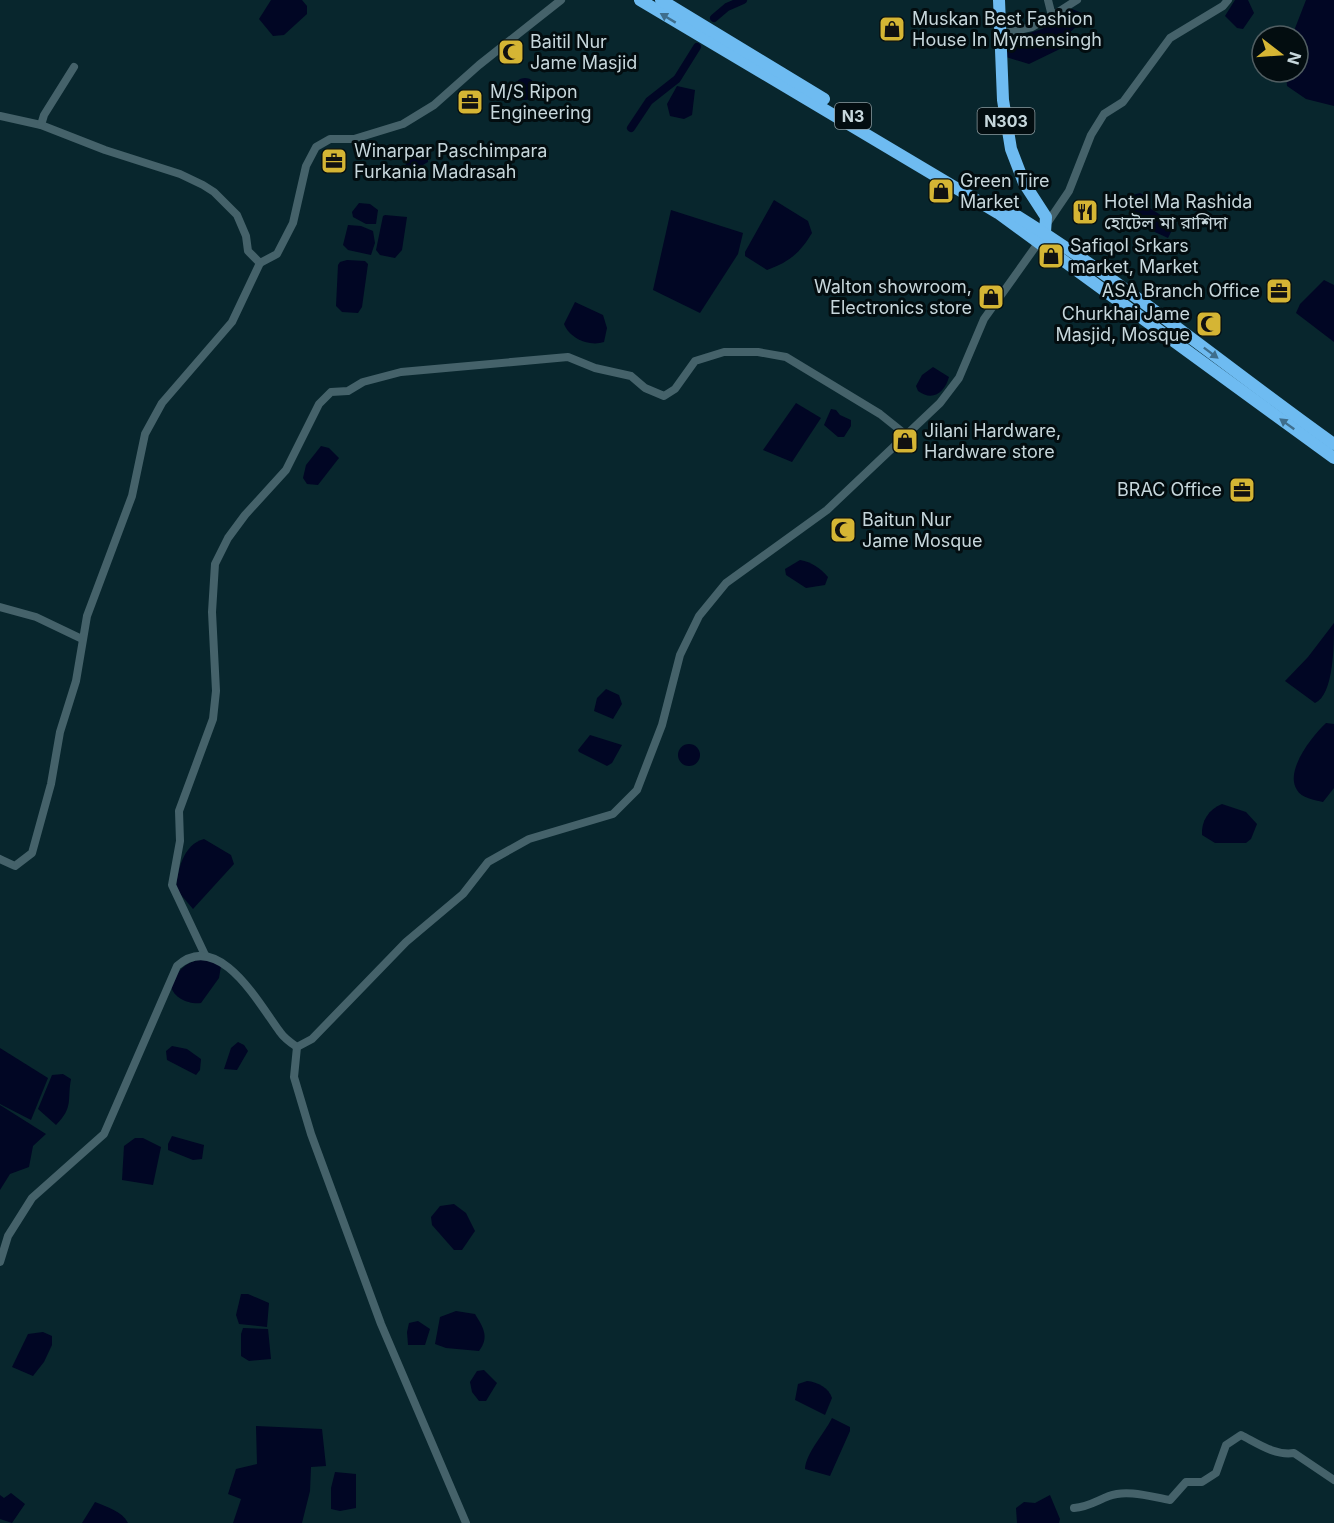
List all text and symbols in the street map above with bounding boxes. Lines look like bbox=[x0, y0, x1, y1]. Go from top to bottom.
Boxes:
place label: Muskan Best Fashion House In Mymensingh bbox=[912, 8, 1102, 50]
one-way arrow bbox=[660, 12, 676, 23]
shop icon: Muskan Best Fashion House In Mymensingh bbox=[877, 14, 907, 44]
north arrow bbox=[1250, 24, 1310, 84]
place label: Baitil Nur Jame Masjid bbox=[530, 31, 637, 73]
mosque icon: Baitil Nur Jame Masjid bbox=[496, 37, 526, 67]
text: N bbox=[1283, 50, 1306, 67]
place label: M/S Ripon Engineering bbox=[490, 81, 592, 123]
office icon: M/S Ripon Engineering bbox=[455, 87, 485, 117]
road number: N3 bbox=[835, 103, 871, 129]
road number: N303 bbox=[978, 108, 1034, 134]
place label: Winarpar Paschimpara Furkania Madrasah bbox=[354, 140, 547, 182]
office icon: Winarpar Paschimpara Furkania Madrasah bbox=[319, 146, 349, 176]
place label: Green Tire Market bbox=[960, 170, 1050, 212]
shop icon: Green Tire Market bbox=[926, 176, 956, 206]
place label: Hotel Ma Rashida হোটেল মা রাশিদা bbox=[1104, 191, 1252, 233]
restaurant icon: Hotel Ma Rashida হোটেল মা রাশিদা bbox=[1070, 197, 1100, 227]
place label: Safiqol Srkars market, Market bbox=[1070, 235, 1198, 277]
shop icon: Safiqol Srkars market, Market bbox=[1036, 241, 1066, 271]
place label: Walton showroom, Electronics store bbox=[814, 276, 972, 318]
office icon: ASA Branch Office bbox=[1264, 276, 1294, 306]
place label: ASA Branch Office bbox=[1102, 280, 1260, 301]
shop icon: Walton showroom, Electronics store bbox=[976, 282, 1006, 312]
place label: Churkhai Jame Masjid, Mosque bbox=[1055, 303, 1190, 345]
mosque icon: Churkhai Jame Masjid, Mosque bbox=[1194, 309, 1224, 339]
one-way arrow bbox=[1203, 347, 1218, 359]
one-way arrow bbox=[1279, 418, 1294, 430]
place label: Jilani Hardware, Hardware store bbox=[924, 420, 1061, 462]
shop icon: Jilani Hardware, Hardware store bbox=[890, 426, 920, 456]
office icon: BRAC Office bbox=[1227, 475, 1257, 505]
place label: BRAC Office bbox=[1117, 479, 1222, 500]
place label: Baitun Nur Jame Mosque bbox=[862, 509, 982, 551]
mosque icon: Baitun Nur Jame Mosque bbox=[828, 515, 858, 545]

